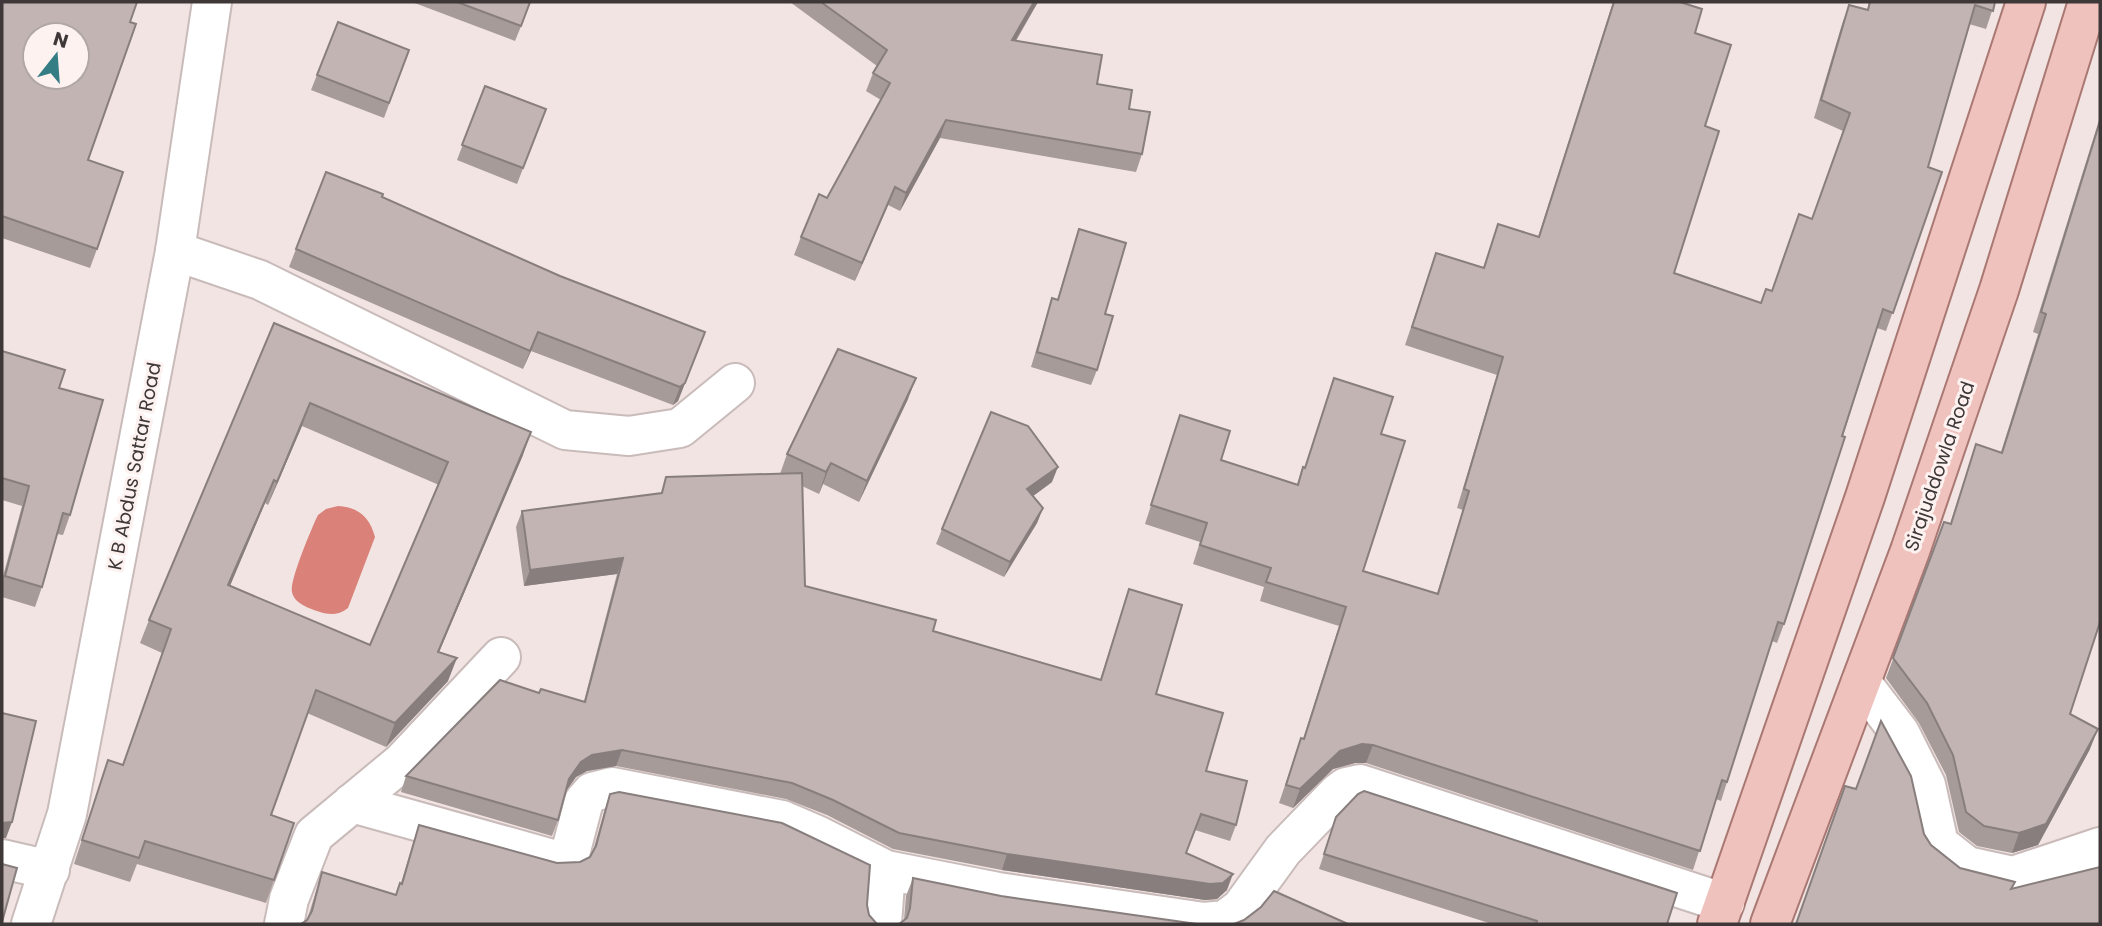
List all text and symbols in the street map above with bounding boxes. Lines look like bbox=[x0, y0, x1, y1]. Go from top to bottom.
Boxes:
north arrow bbox=[21, 21, 91, 91]
text: N bbox=[50, 25, 72, 55]
street label: K B Abdus Sattar Road bbox=[101, 360, 168, 572]
street label: Sirajuddowla Road bbox=[1898, 378, 1981, 555]

